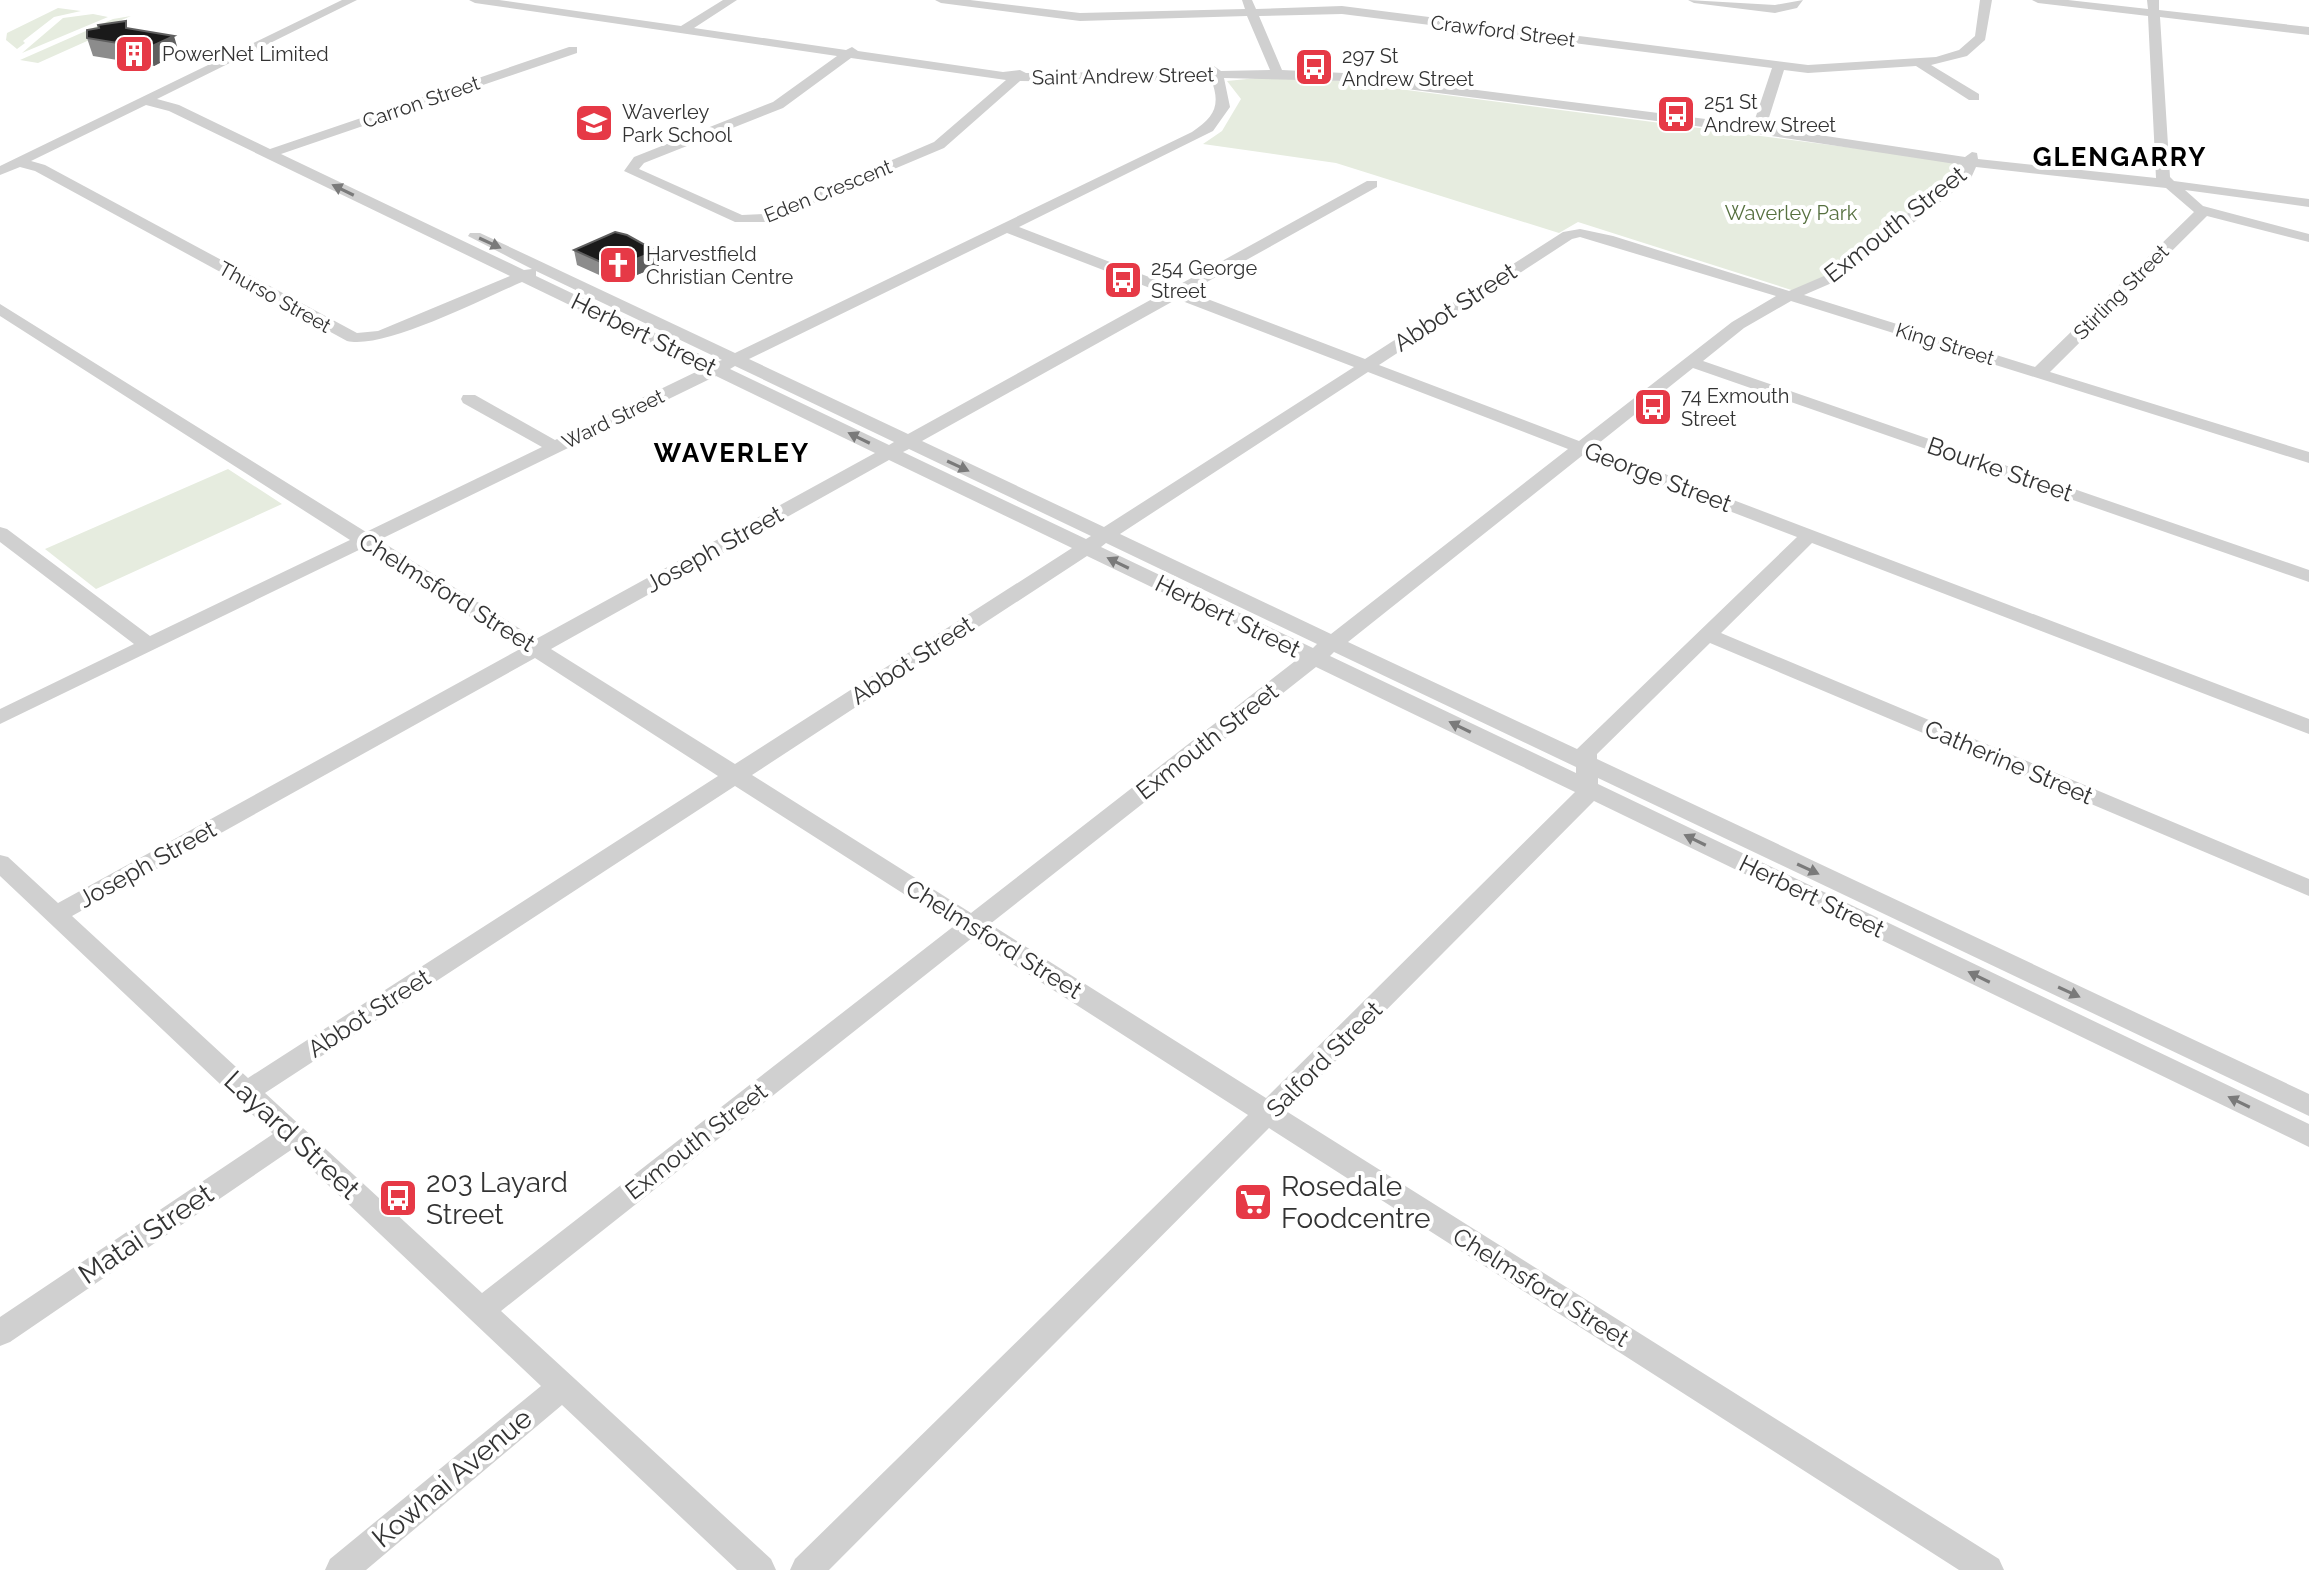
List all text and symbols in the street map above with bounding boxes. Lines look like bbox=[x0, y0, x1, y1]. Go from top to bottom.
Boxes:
street label: Crawford Street bbox=[1429, 10, 1577, 52]
building icon: PowerNet Limited bbox=[113, 33, 155, 75]
place label: PowerNet Limited bbox=[162, 42, 329, 66]
place label: 297 St Andrew Street bbox=[1342, 44, 1474, 91]
bus stop icon: 297 St Andrew Street bbox=[1293, 46, 1335, 88]
street label: Saint Andrew Street bbox=[1032, 62, 1215, 90]
street label: Carron Street bbox=[359, 71, 483, 133]
place label: 251 St Andrew Street bbox=[1704, 90, 1836, 137]
bus stop icon: 251 St Andrew Street bbox=[1655, 93, 1697, 135]
place label: Waverley Park School bbox=[622, 100, 733, 147]
school or university icon: Waverley Park School bbox=[573, 102, 615, 144]
district label: GLENGARRY bbox=[2033, 142, 2207, 172]
street label: Eden Crescent bbox=[761, 154, 896, 228]
street label: Exmouth Street bbox=[1818, 160, 1972, 288]
one-way arrow bbox=[332, 183, 355, 197]
park label: Waverley Park bbox=[1725, 201, 1858, 225]
one-way arrow bbox=[478, 236, 502, 250]
street label: Stirling Street bbox=[2069, 239, 2174, 344]
place label: Harvestfield Christian Centre bbox=[646, 242, 794, 289]
church icon: Harvestfield Christian Centre bbox=[597, 244, 639, 286]
street label: Thurso Street bbox=[215, 256, 336, 338]
place label: 254 George Street bbox=[1151, 256, 1257, 303]
street label: Abbot Street bbox=[1388, 257, 1522, 357]
bus stop icon: 254 George Street bbox=[1102, 259, 1144, 301]
street label: Herbert Street bbox=[567, 286, 721, 382]
street label: King Street bbox=[1893, 318, 1997, 370]
street label: Ward Street bbox=[558, 384, 668, 454]
place label: 74 Exmouth Street bbox=[1681, 384, 1789, 431]
bus stop icon: 74 Exmouth Street bbox=[1632, 386, 1674, 428]
one-way arrow bbox=[847, 431, 870, 445]
street label: Bourke Street bbox=[1924, 431, 2076, 507]
street label: George Street bbox=[1580, 436, 1736, 518]
district label: WAVERLEY bbox=[654, 438, 810, 468]
one-way arrow bbox=[946, 459, 970, 473]
street label: Joseph Street bbox=[640, 499, 788, 599]
street label: Chelmsford Street bbox=[354, 526, 540, 658]
one-way arrow bbox=[1106, 556, 1130, 570]
street label: Herbert Street bbox=[1151, 568, 1305, 664]
street label: Abbot Street bbox=[845, 610, 979, 710]
street label: Exmouth Street bbox=[1130, 677, 1284, 805]
street label: Catherine Street bbox=[1921, 713, 2097, 811]
one-way arrow bbox=[1449, 720, 1472, 734]
street label: Joseph Street bbox=[73, 814, 221, 914]
one-way arrow bbox=[1683, 833, 1706, 847]
street label: Herbert Street bbox=[1735, 848, 1889, 944]
one-way arrow bbox=[1797, 862, 1820, 876]
street label: Chelmsford Street bbox=[901, 873, 1087, 1005]
street label: Abbot Street bbox=[302, 963, 436, 1063]
one-way arrow bbox=[1968, 970, 1991, 984]
one-way arrow bbox=[2057, 985, 2080, 999]
street label: Salford Street bbox=[1260, 995, 1388, 1123]
street label: Layard Street bbox=[218, 1064, 367, 1206]
street label: Exmouth Street bbox=[619, 1077, 773, 1205]
one-way arrow bbox=[2227, 1096, 2250, 1109]
place label: 203 Layard Street bbox=[426, 1166, 568, 1231]
place label: Rosedale Foodcentre bbox=[1281, 1170, 1430, 1235]
street label: Matai Street bbox=[72, 1177, 220, 1291]
bus stop icon: 203 Layard Street bbox=[377, 1177, 419, 1219]
supermarket icon: Rosedale Foodcentre bbox=[1232, 1181, 1274, 1223]
street label: Chelmsford Street bbox=[1448, 1221, 1634, 1353]
street label: Kowhai Avenue bbox=[365, 1402, 539, 1554]

